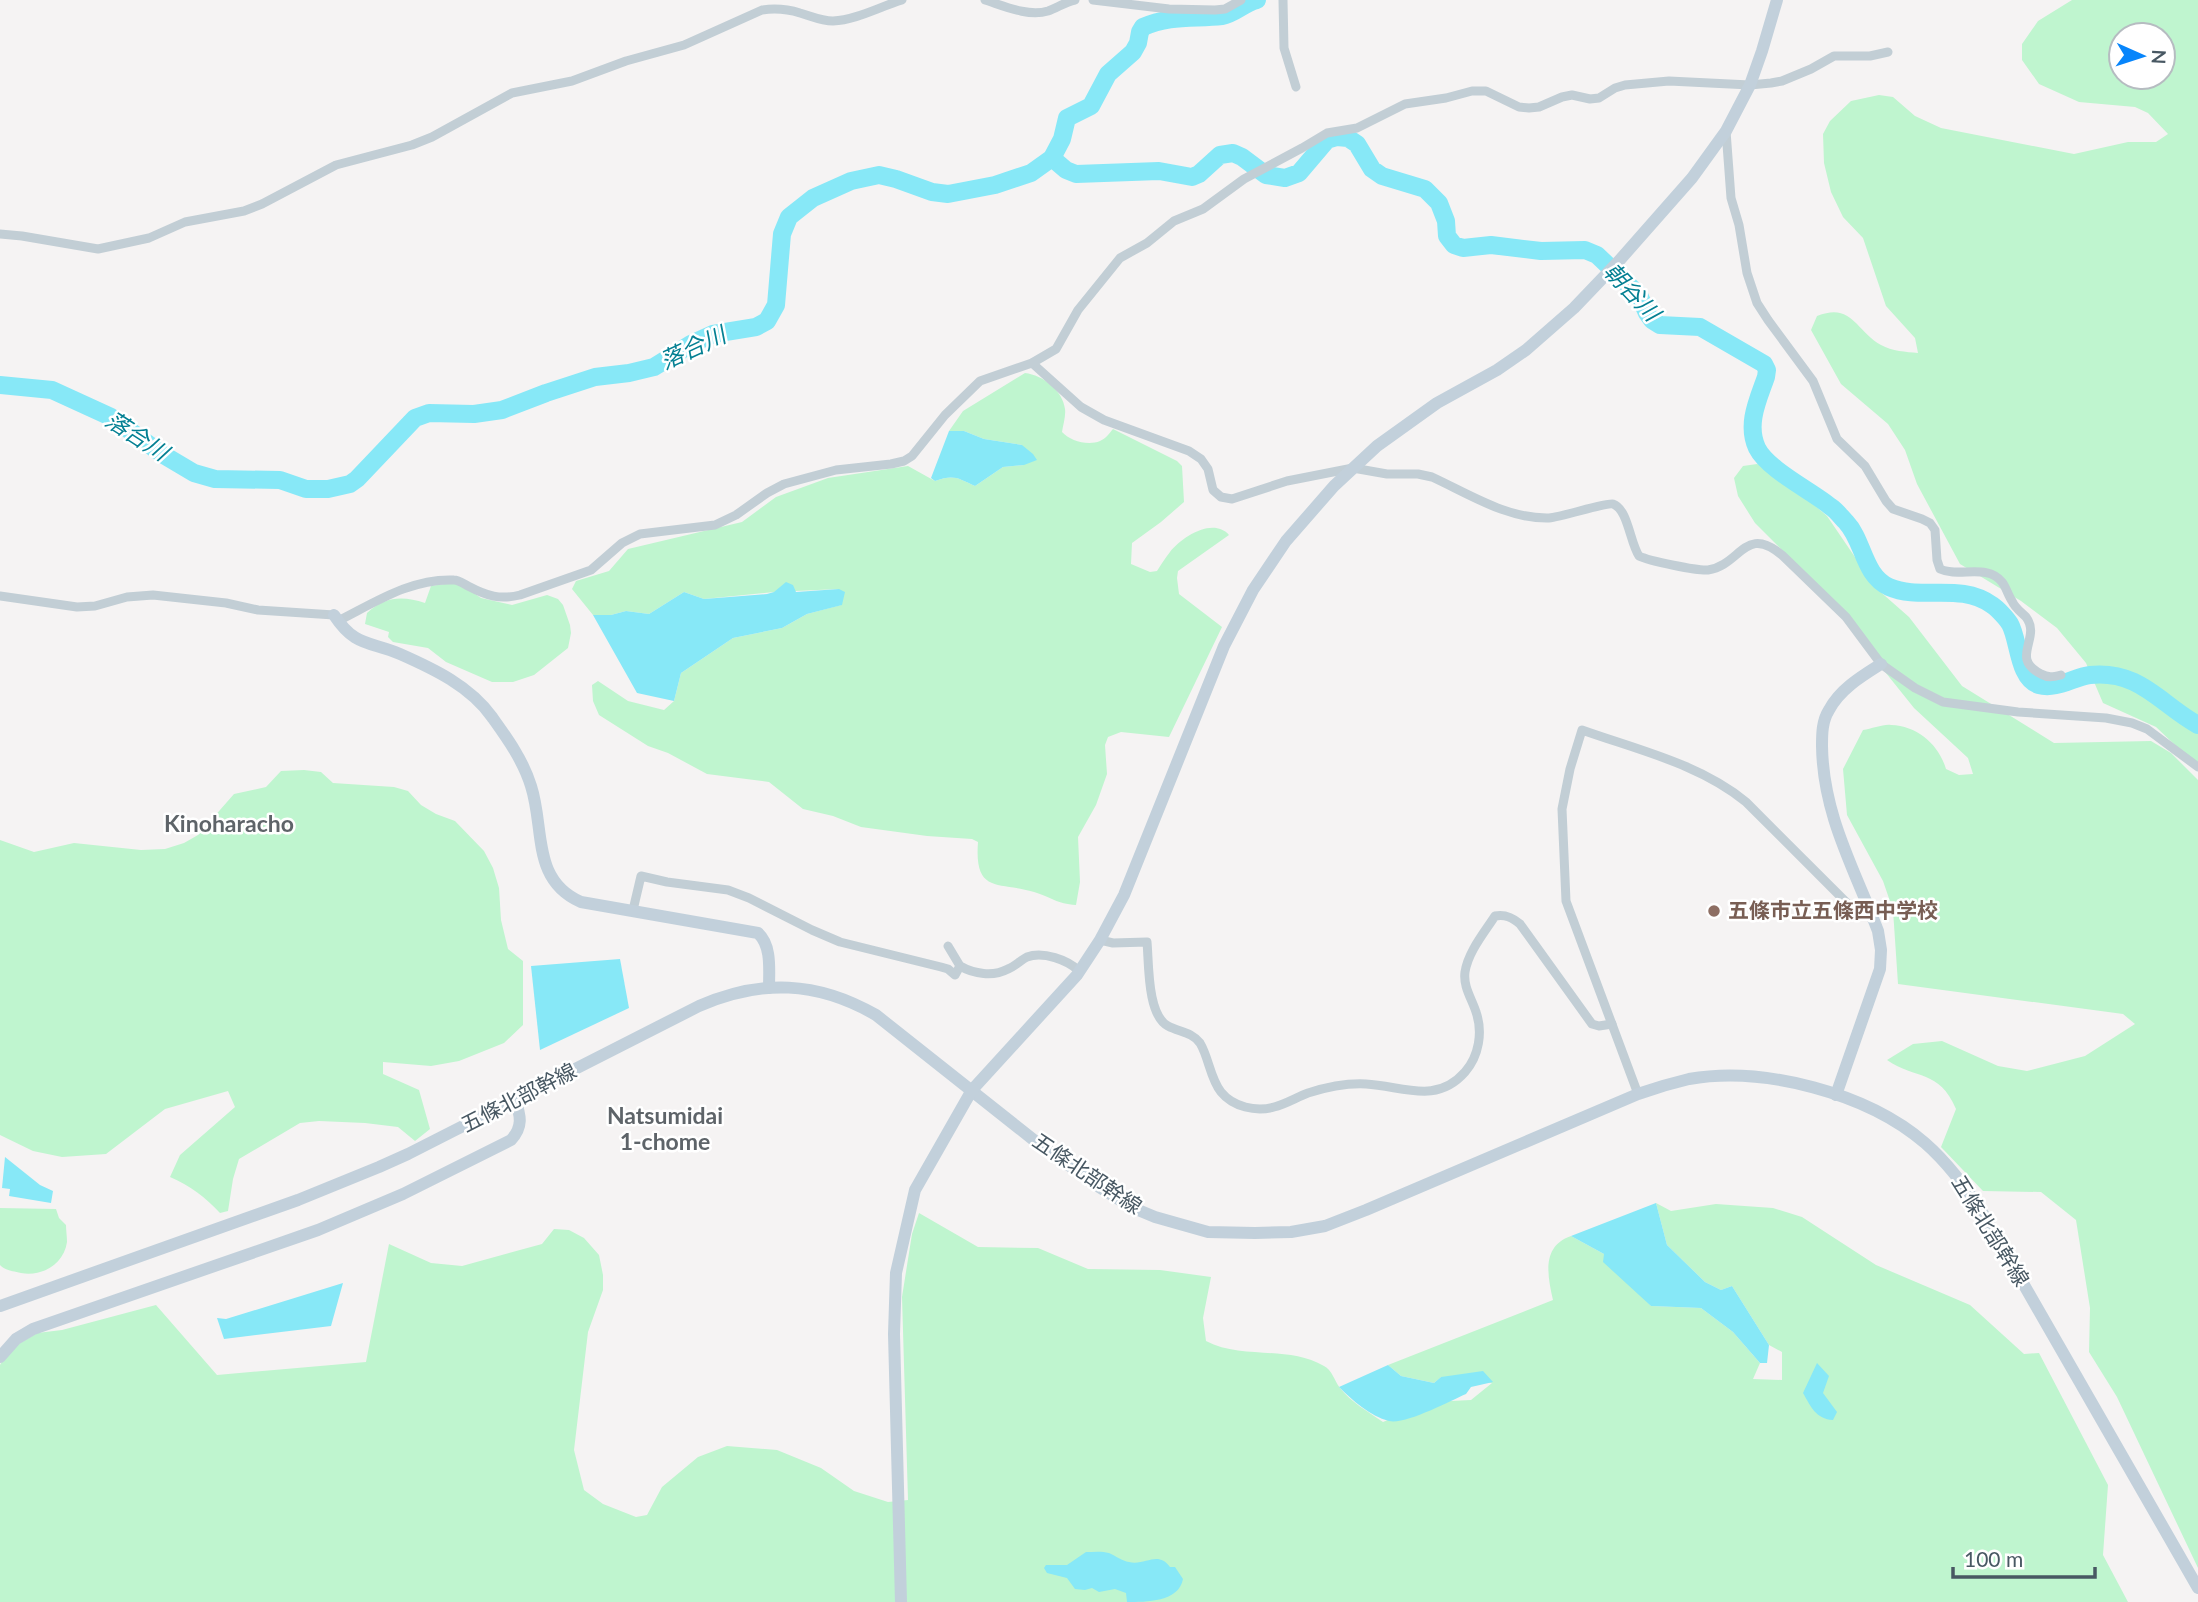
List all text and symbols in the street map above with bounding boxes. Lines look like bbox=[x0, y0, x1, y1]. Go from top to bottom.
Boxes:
north arrow bbox=[2107, 21, 2177, 91]
text: N bbox=[2148, 49, 2171, 65]
water label: 朝谷川 bbox=[1599, 257, 1669, 328]
water label: 落合川 bbox=[655, 319, 732, 374]
water label: 落合川 bbox=[101, 405, 177, 467]
district label: Kinoharacho bbox=[164, 809, 294, 837]
place label: 五條市立五條西中学校 bbox=[1728, 897, 1938, 922]
marker: 五條市立五條西中学校 bbox=[1706, 903, 1722, 919]
street label: 五條北部幹線 bbox=[457, 1057, 580, 1136]
district label: Natsumidai 1-chome bbox=[607, 1101, 723, 1155]
street label: 五條北部幹線 bbox=[1029, 1127, 1147, 1218]
street label: 五條北部幹線 bbox=[1947, 1170, 2035, 1290]
scale bar bbox=[1953, 1536, 2095, 1580]
text: 100 m bbox=[1964, 1546, 2023, 1571]

